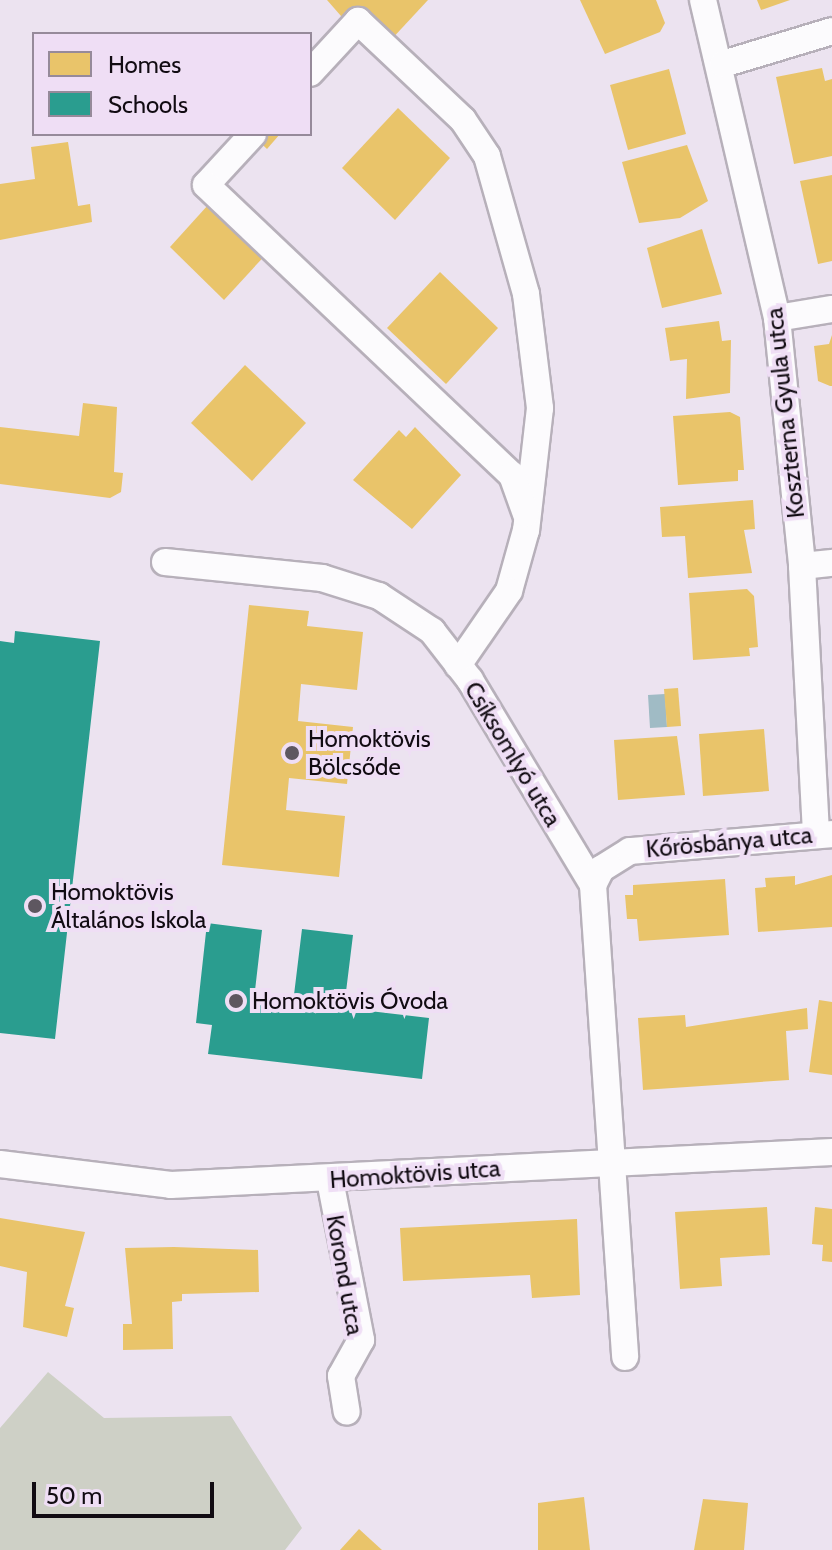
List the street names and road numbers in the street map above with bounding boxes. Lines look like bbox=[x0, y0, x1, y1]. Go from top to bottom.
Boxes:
street label: Koszterna Gyula utca bbox=[760, 306, 810, 520]
street label: Csíksomlyó utca bbox=[458, 676, 568, 832]
street label: Kőrösbánya utca bbox=[645, 820, 813, 864]
street label: Homoktövis utca bbox=[329, 1154, 501, 1194]
street label: Korond utca bbox=[320, 1213, 370, 1337]

